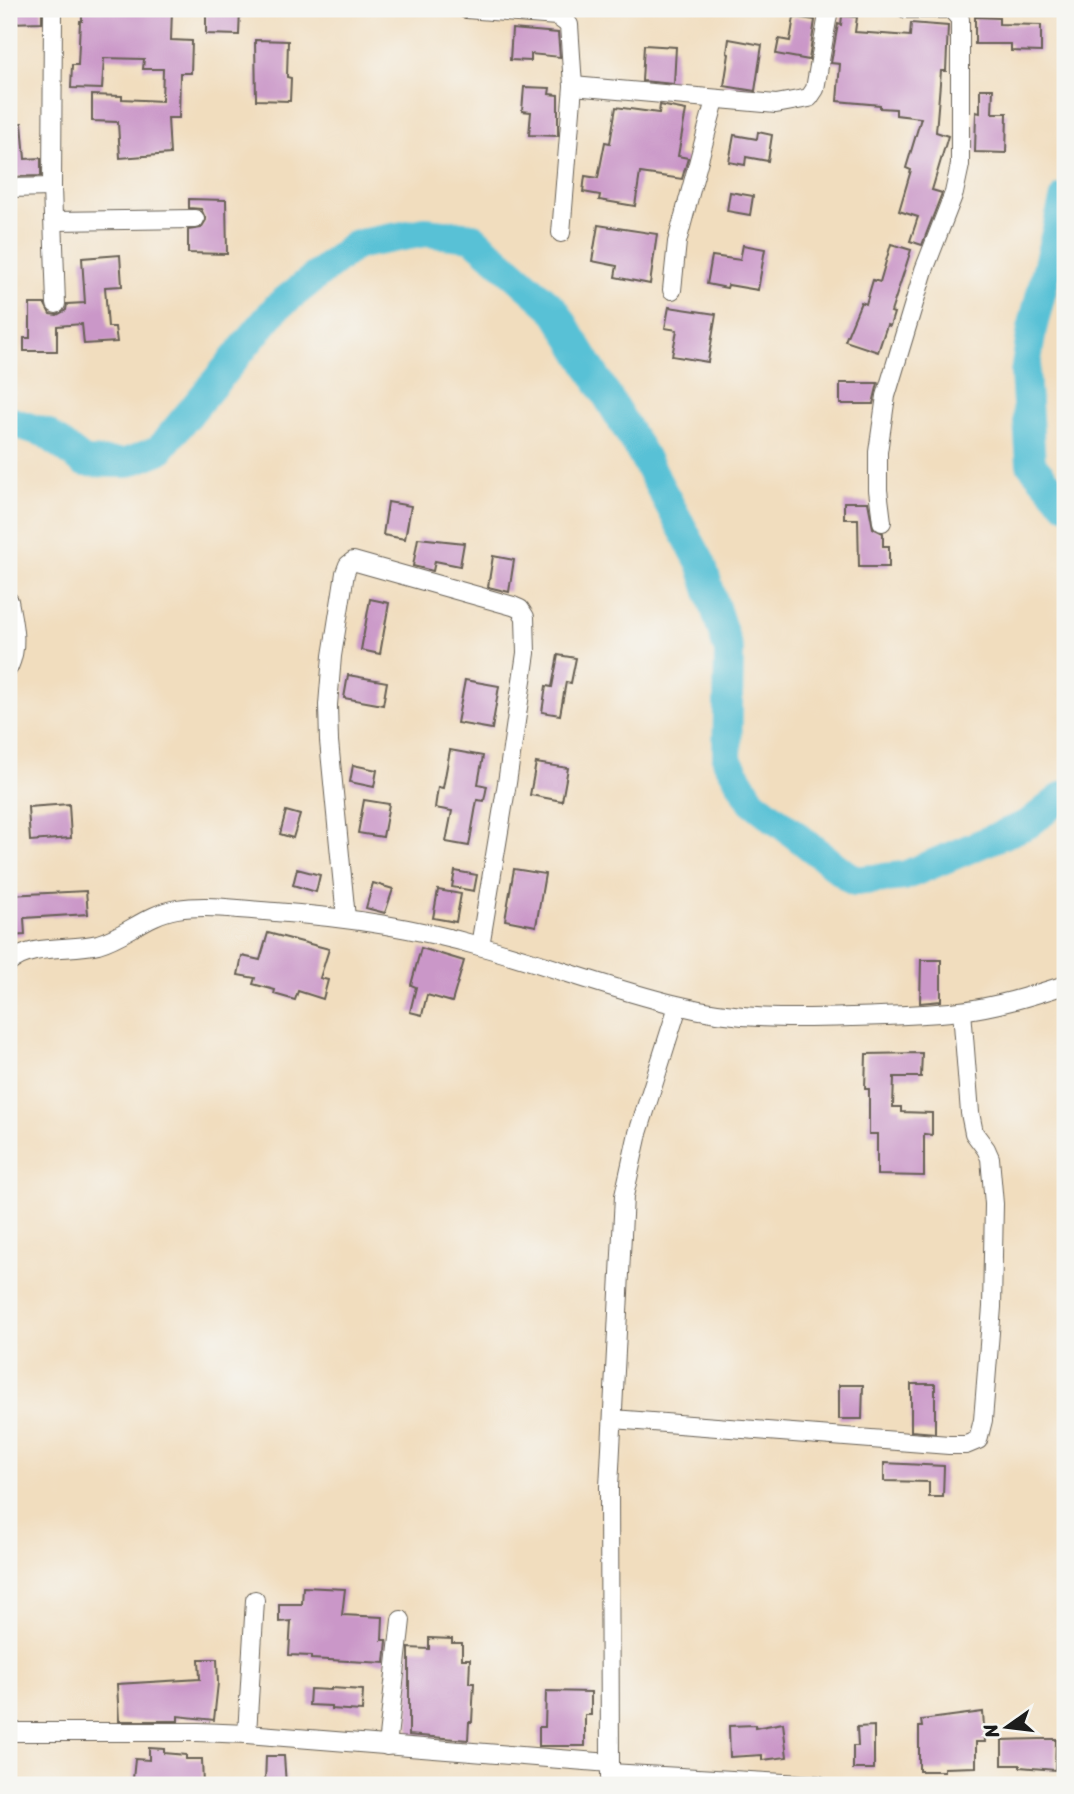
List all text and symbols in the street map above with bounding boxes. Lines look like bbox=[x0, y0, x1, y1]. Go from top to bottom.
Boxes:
north arrow bbox=[972, 1692, 1042, 1762]
text: N bbox=[973, 1720, 1009, 1742]

